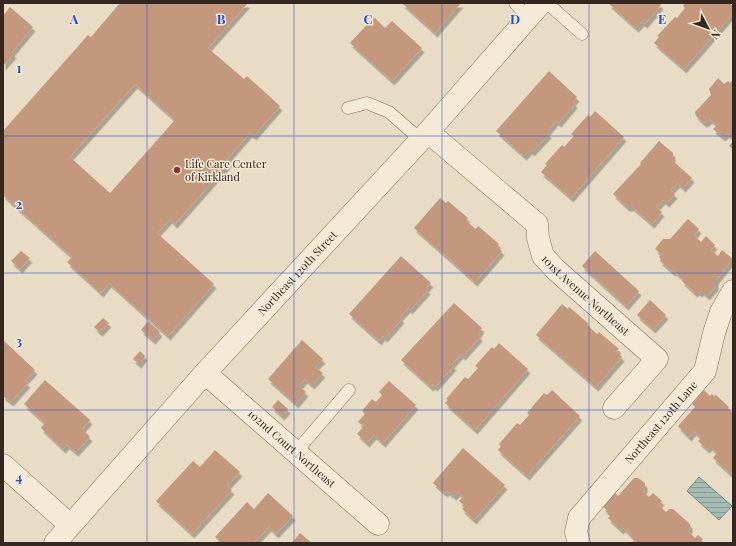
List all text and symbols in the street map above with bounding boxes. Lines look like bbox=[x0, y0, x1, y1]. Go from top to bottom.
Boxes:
north arrow bbox=[688, 8, 728, 48]
text: A bbox=[69, 10, 79, 27]
text: B bbox=[217, 10, 226, 27]
text: C bbox=[363, 10, 373, 27]
text: D bbox=[510, 10, 520, 27]
text: E bbox=[658, 10, 666, 27]
text: N bbox=[708, 27, 724, 43]
text: 1 bbox=[17, 59, 22, 76]
place label: Life Care Center of Kirkland bbox=[185, 156, 267, 184]
marker: Life Care Center of Kirkland bbox=[172, 165, 182, 175]
text: 2 bbox=[16, 195, 23, 212]
street label: Northeast 120th Street bbox=[254, 227, 340, 318]
street label: 101st Avenue Northeast bbox=[538, 251, 633, 338]
text: 3 bbox=[16, 332, 22, 349]
street label: Northeast 120th Lane bbox=[621, 377, 701, 466]
street label: 102nd Court Northeast bbox=[245, 406, 339, 491]
text: 4 bbox=[16, 468, 23, 485]

